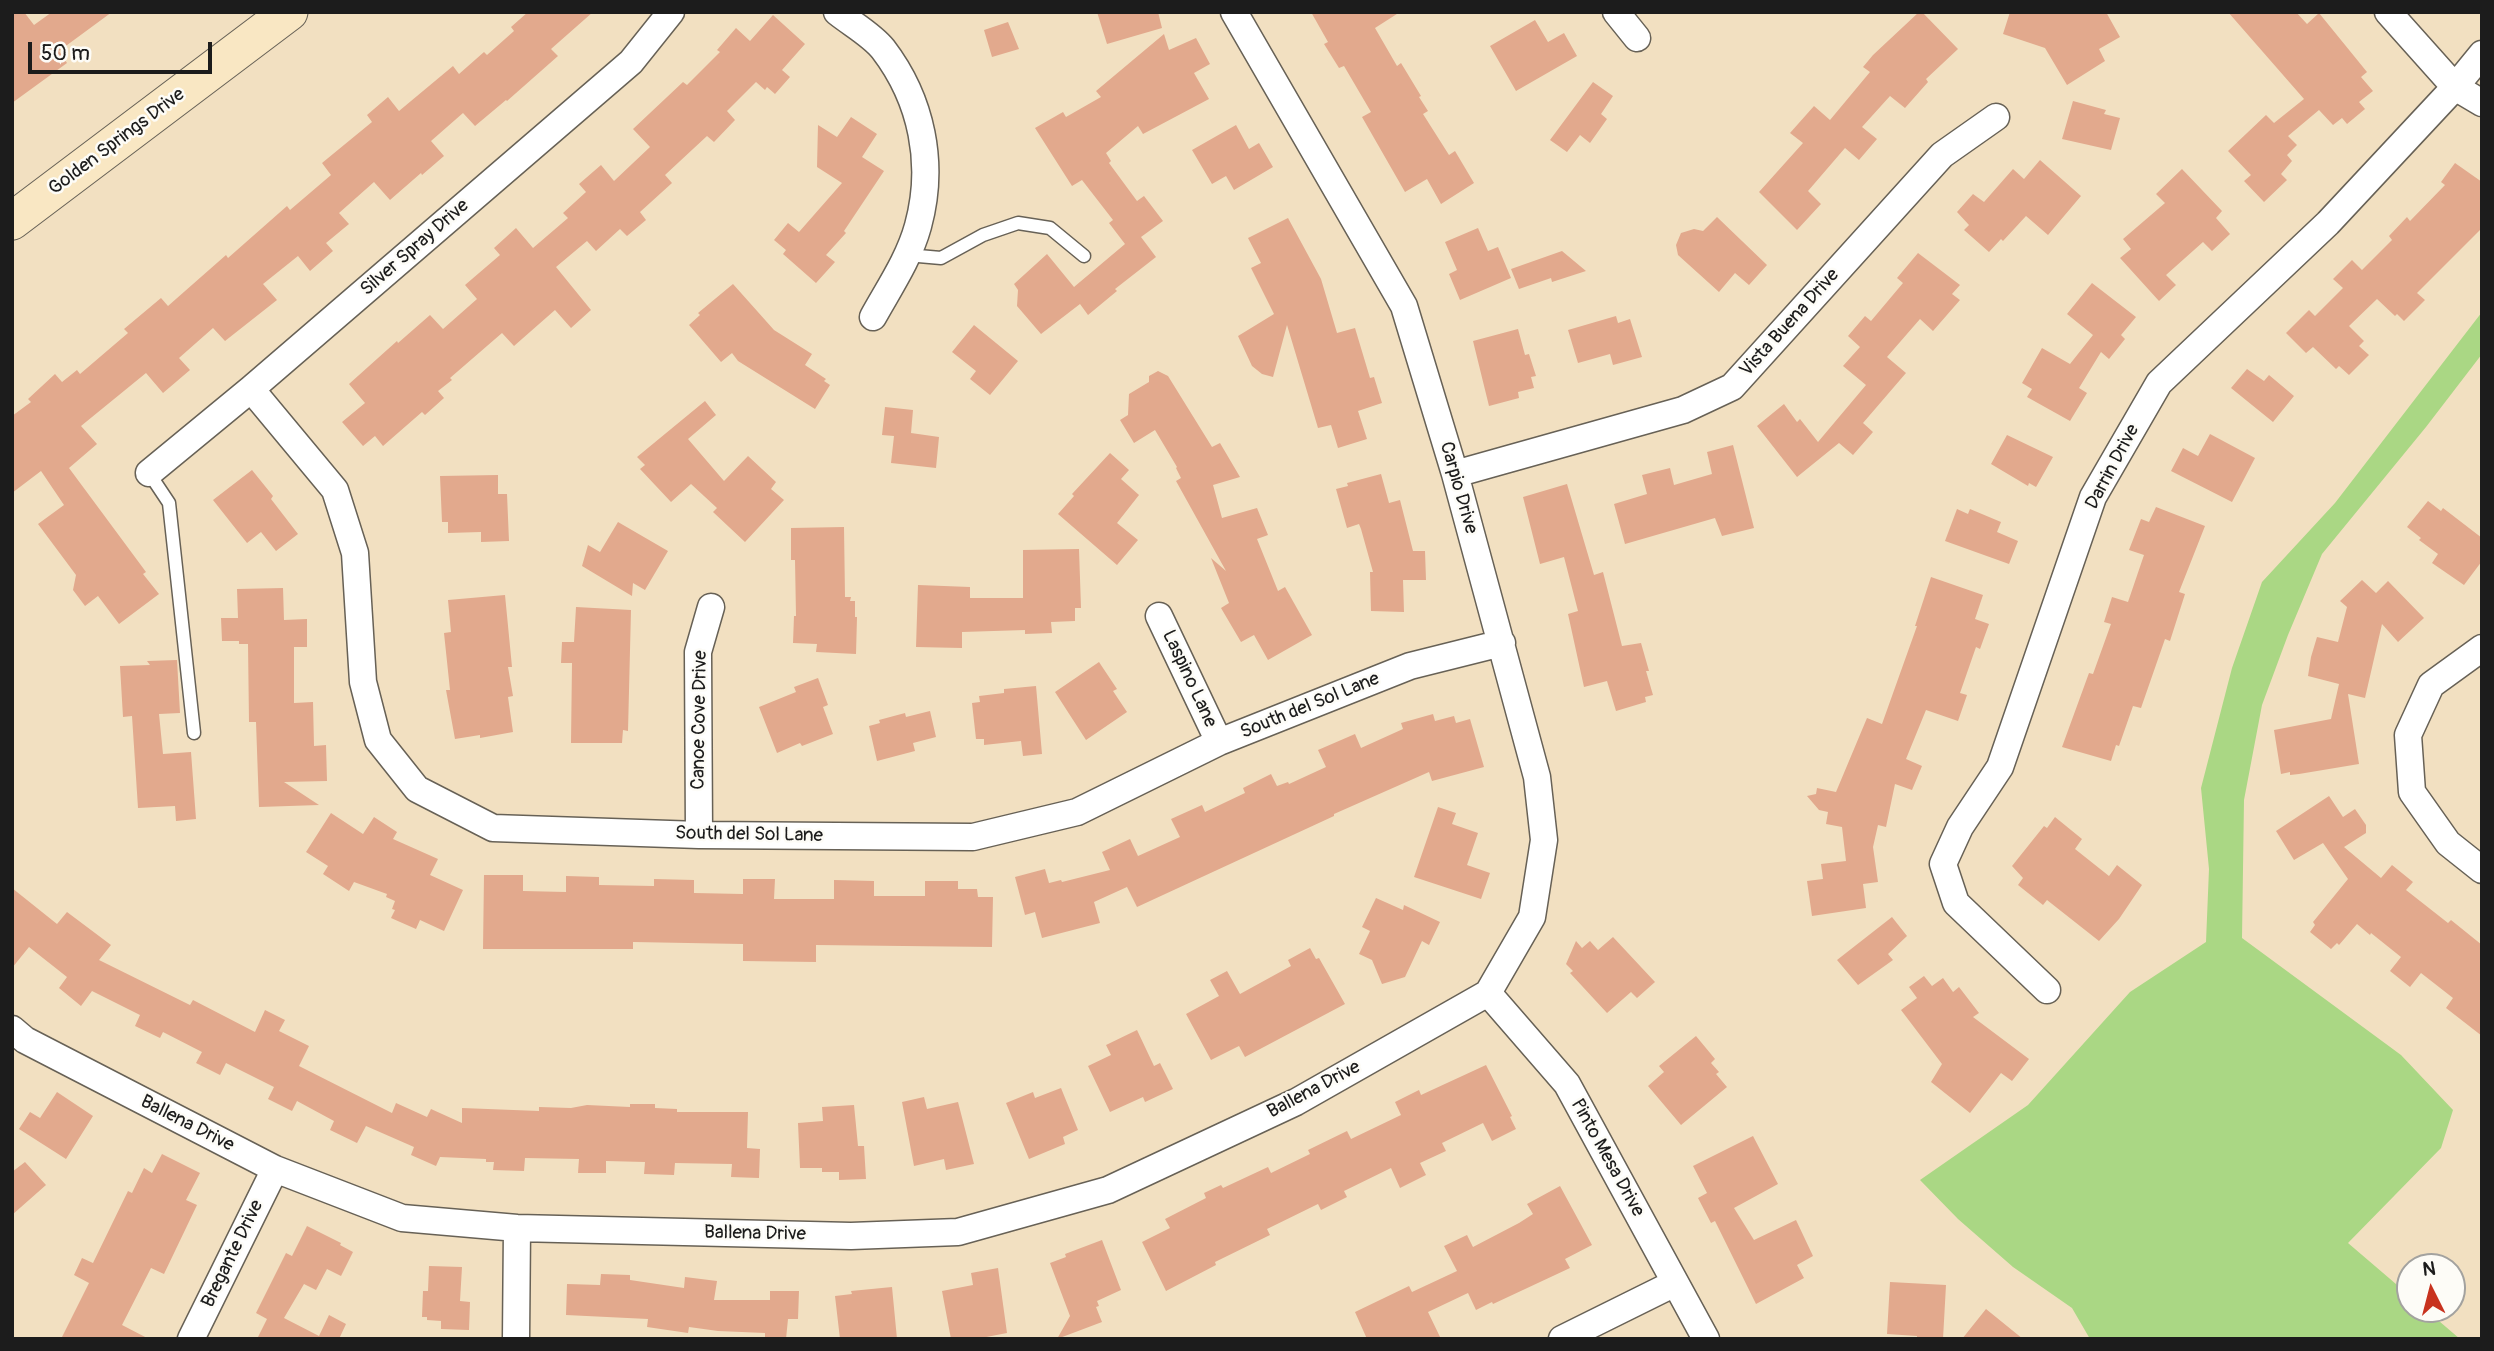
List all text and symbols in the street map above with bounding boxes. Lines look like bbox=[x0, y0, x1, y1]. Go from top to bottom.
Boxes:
scale bar bbox=[32, 28, 215, 72]
text: 50 m bbox=[41, 40, 90, 67]
street label: Golden Springs Drive bbox=[45, 83, 189, 201]
street label: Silver Spray Drive bbox=[356, 195, 474, 301]
street label: Vista Buena Drive bbox=[1736, 264, 1844, 382]
street label: Darrin Drive bbox=[2081, 421, 2145, 513]
street label: Carpio Drive bbox=[1434, 439, 1482, 537]
street label: Laspino Lane bbox=[1157, 627, 1221, 731]
street label: Canoe Cove Drive bbox=[687, 650, 713, 790]
street label: South del Sol Lane bbox=[1237, 668, 1383, 744]
street label: South del Sol Lane bbox=[675, 822, 823, 848]
street label: Ballena Drive bbox=[1264, 1056, 1364, 1124]
street label: Ballena Drive bbox=[136, 1091, 238, 1157]
street label: Pinto Mesa Drive bbox=[1565, 1095, 1649, 1221]
street label: Bregante Drive bbox=[197, 1197, 269, 1311]
street label: Ballena Drive bbox=[704, 1222, 806, 1246]
north arrow bbox=[2396, 1253, 2466, 1323]
text: N bbox=[2421, 1256, 2437, 1282]

